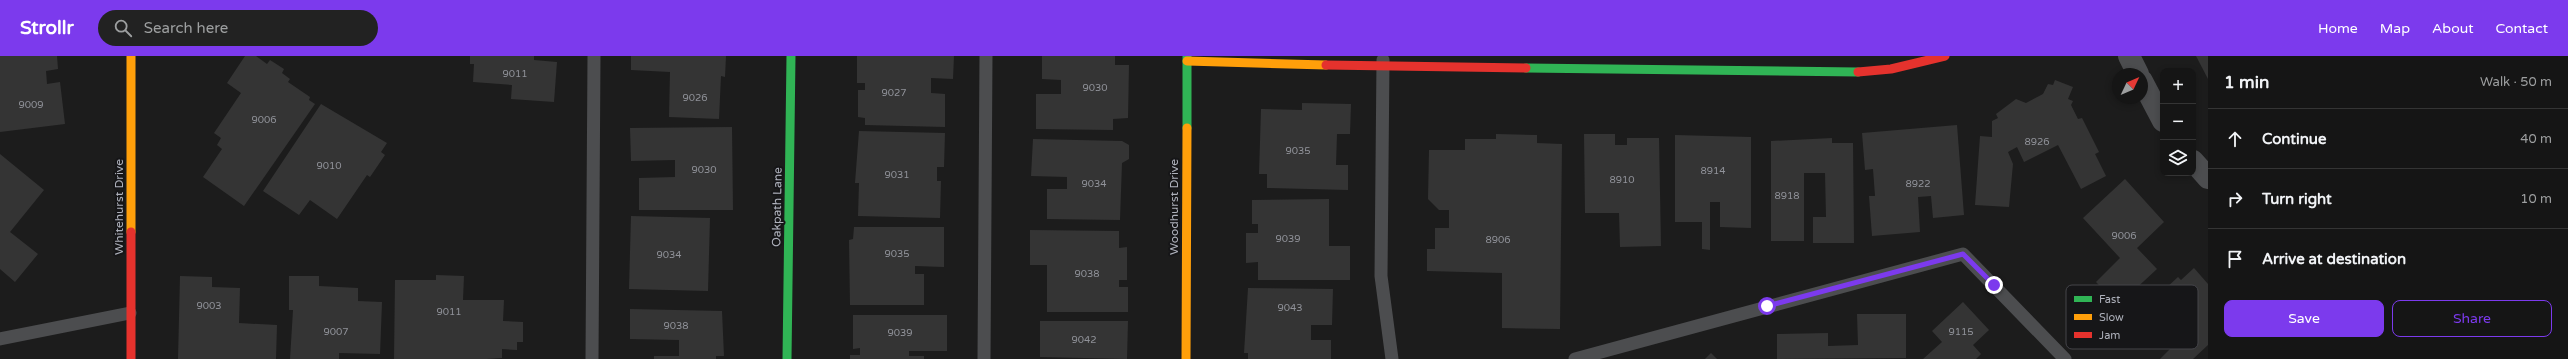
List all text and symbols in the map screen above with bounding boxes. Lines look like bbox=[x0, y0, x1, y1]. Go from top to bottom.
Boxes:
search box bbox=[98, 10, 378, 46]
text: Strollr bbox=[20, 17, 74, 39]
icon: search bbox=[112, 17, 134, 39]
text: Search here bbox=[144, 19, 228, 37]
text: Home bbox=[2318, 20, 2358, 37]
text: Map bbox=[2380, 20, 2410, 37]
text: About bbox=[2432, 20, 2474, 37]
text: Contact bbox=[2496, 20, 2548, 37]
house number: 9011 bbox=[502, 68, 528, 80]
north arrow bbox=[2112, 68, 2148, 104]
map controls bbox=[2160, 68, 2196, 176]
button: + bbox=[2160, 68, 2196, 104]
text: 1 min bbox=[2224, 72, 2269, 93]
text: Walk · 50 m bbox=[2480, 74, 2552, 90]
house number: 9030 bbox=[1082, 82, 1108, 94]
house number: 9027 bbox=[881, 87, 907, 99]
house number: 9026 bbox=[682, 92, 708, 104]
house number: 9009 bbox=[18, 99, 44, 111]
button: − bbox=[2160, 104, 2196, 140]
house number: 9006 bbox=[251, 114, 277, 126]
icon: ahead bbox=[2224, 128, 2246, 150]
text: Continue bbox=[2262, 130, 2326, 148]
text: 40 m bbox=[2520, 131, 2552, 147]
house number: 8926 bbox=[2024, 136, 2050, 148]
button: layers bbox=[2160, 140, 2196, 176]
house number: 9035 bbox=[1285, 145, 1311, 157]
street label: Whitehurst Drive bbox=[112, 159, 126, 255]
street label: Woodhurst Drive bbox=[1167, 159, 1181, 255]
house number: 9010 bbox=[316, 160, 342, 172]
house number: 9030 bbox=[691, 164, 717, 176]
house number: 8914 bbox=[1700, 165, 1726, 177]
street label: Oakpath Lane bbox=[769, 167, 785, 247]
house number: 9031 bbox=[884, 169, 910, 181]
house number: 8910 bbox=[1609, 174, 1635, 186]
house number: 9034 bbox=[1081, 178, 1107, 190]
house number: 8922 bbox=[1905, 178, 1931, 190]
icon: right bbox=[2224, 188, 2246, 210]
house number: 8918 bbox=[1774, 190, 1800, 202]
text: Turn right bbox=[2262, 190, 2332, 208]
text: 10 m bbox=[2520, 191, 2552, 207]
house number: 9006 bbox=[2111, 230, 2137, 242]
house number: 9039 bbox=[1275, 233, 1301, 245]
house number: 8906 bbox=[1485, 234, 1511, 246]
house number: 9035 bbox=[884, 248, 910, 260]
icon: arrive bbox=[2224, 248, 2246, 270]
house number: 9034 bbox=[656, 249, 682, 261]
text: Arrive at destination bbox=[2262, 250, 2406, 268]
house number: 9038 bbox=[1074, 268, 1100, 280]
route end bbox=[1985, 276, 2003, 294]
legend bbox=[2066, 285, 2198, 349]
text: Fast bbox=[2099, 293, 2120, 306]
route start bbox=[1758, 297, 1776, 315]
house number: 9003 bbox=[196, 300, 222, 312]
button: Save bbox=[2224, 300, 2384, 337]
button: Share bbox=[2392, 300, 2552, 337]
house number: 9043 bbox=[1277, 302, 1303, 314]
house number: 9011 bbox=[436, 306, 462, 318]
text: Slow bbox=[2099, 311, 2124, 324]
house number: 9038 bbox=[663, 320, 689, 332]
house number: 9007 bbox=[323, 326, 349, 338]
house number: 9115 bbox=[1948, 326, 1974, 338]
house number: 9039 bbox=[887, 327, 913, 339]
text: Jam bbox=[2099, 329, 2120, 342]
house number: 9042 bbox=[1071, 334, 1097, 346]

